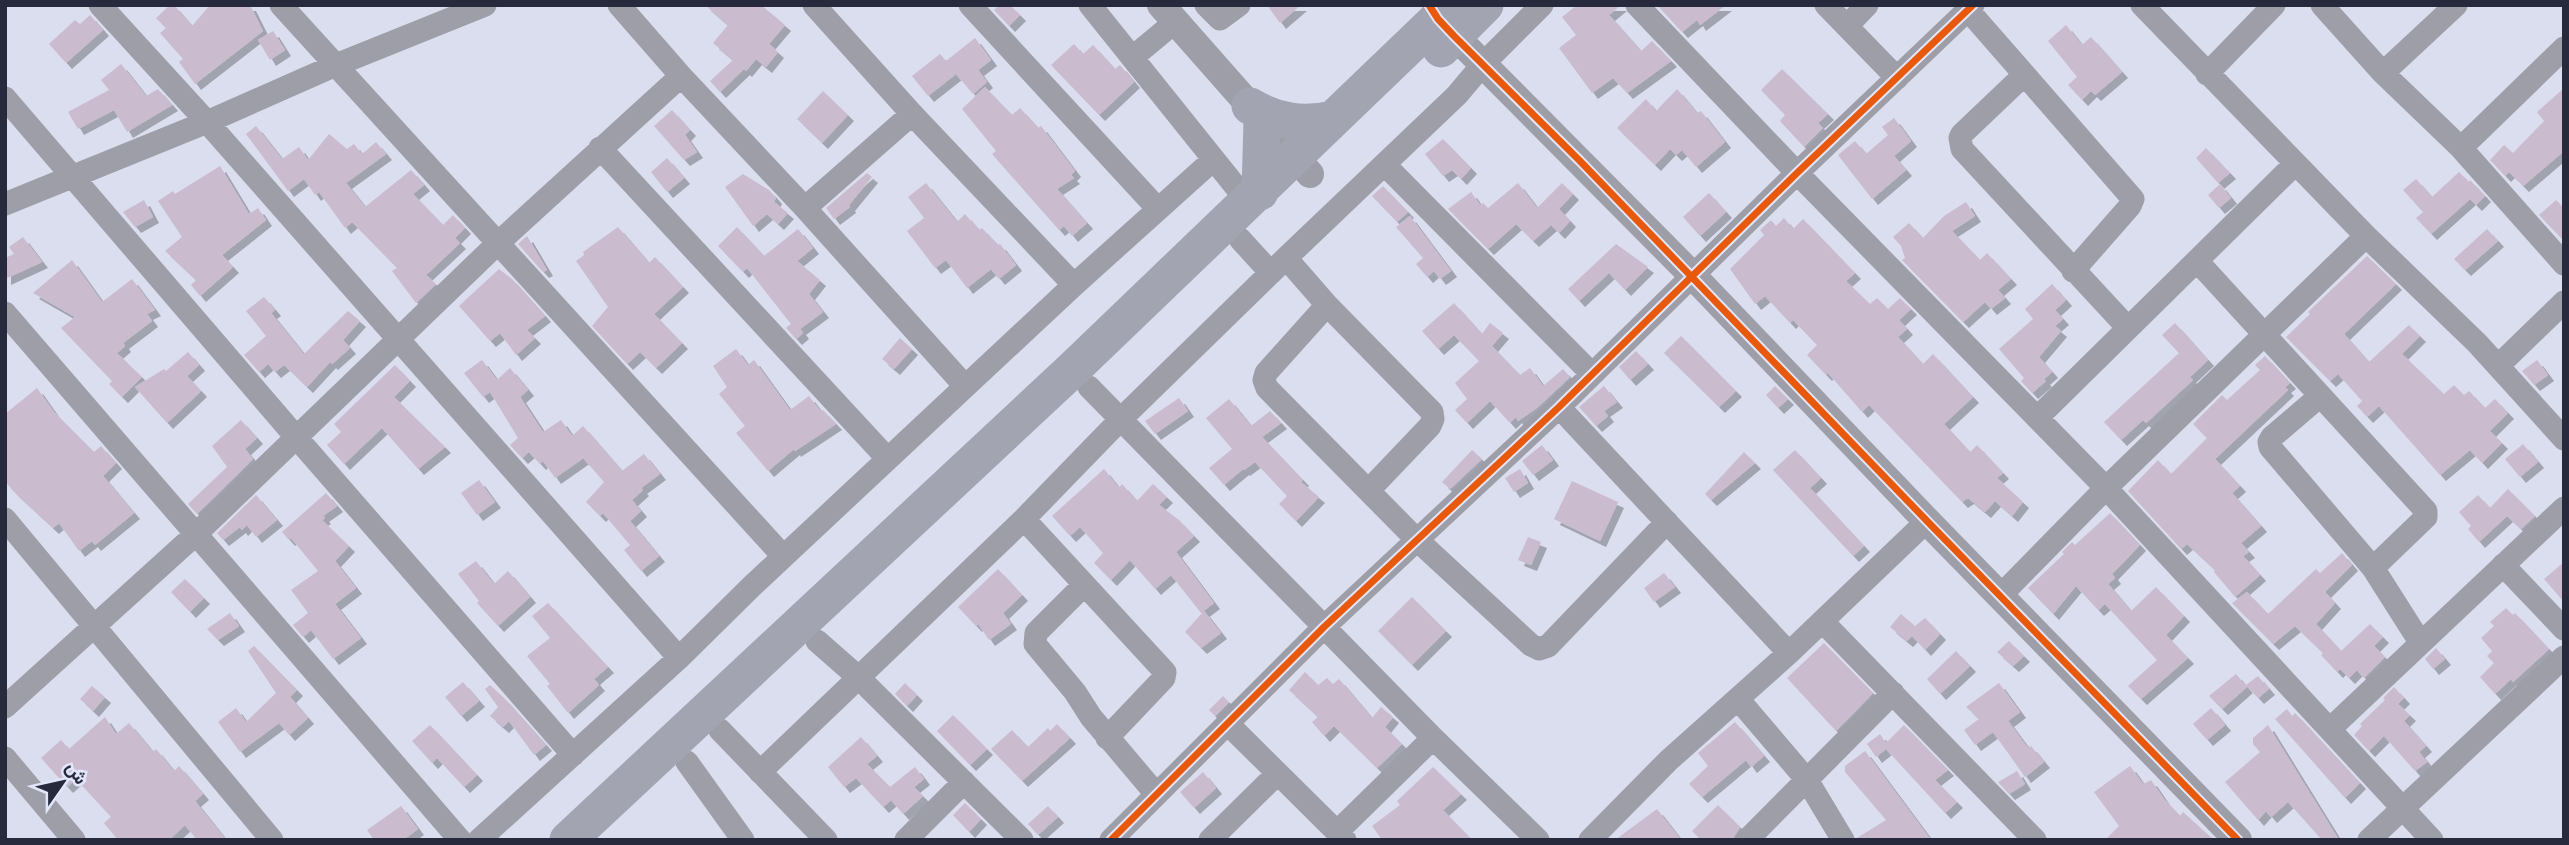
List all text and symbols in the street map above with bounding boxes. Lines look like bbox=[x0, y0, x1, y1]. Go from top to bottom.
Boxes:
north arrow bbox=[28, 747, 98, 817]
text: ش bbox=[59, 757, 92, 790]

